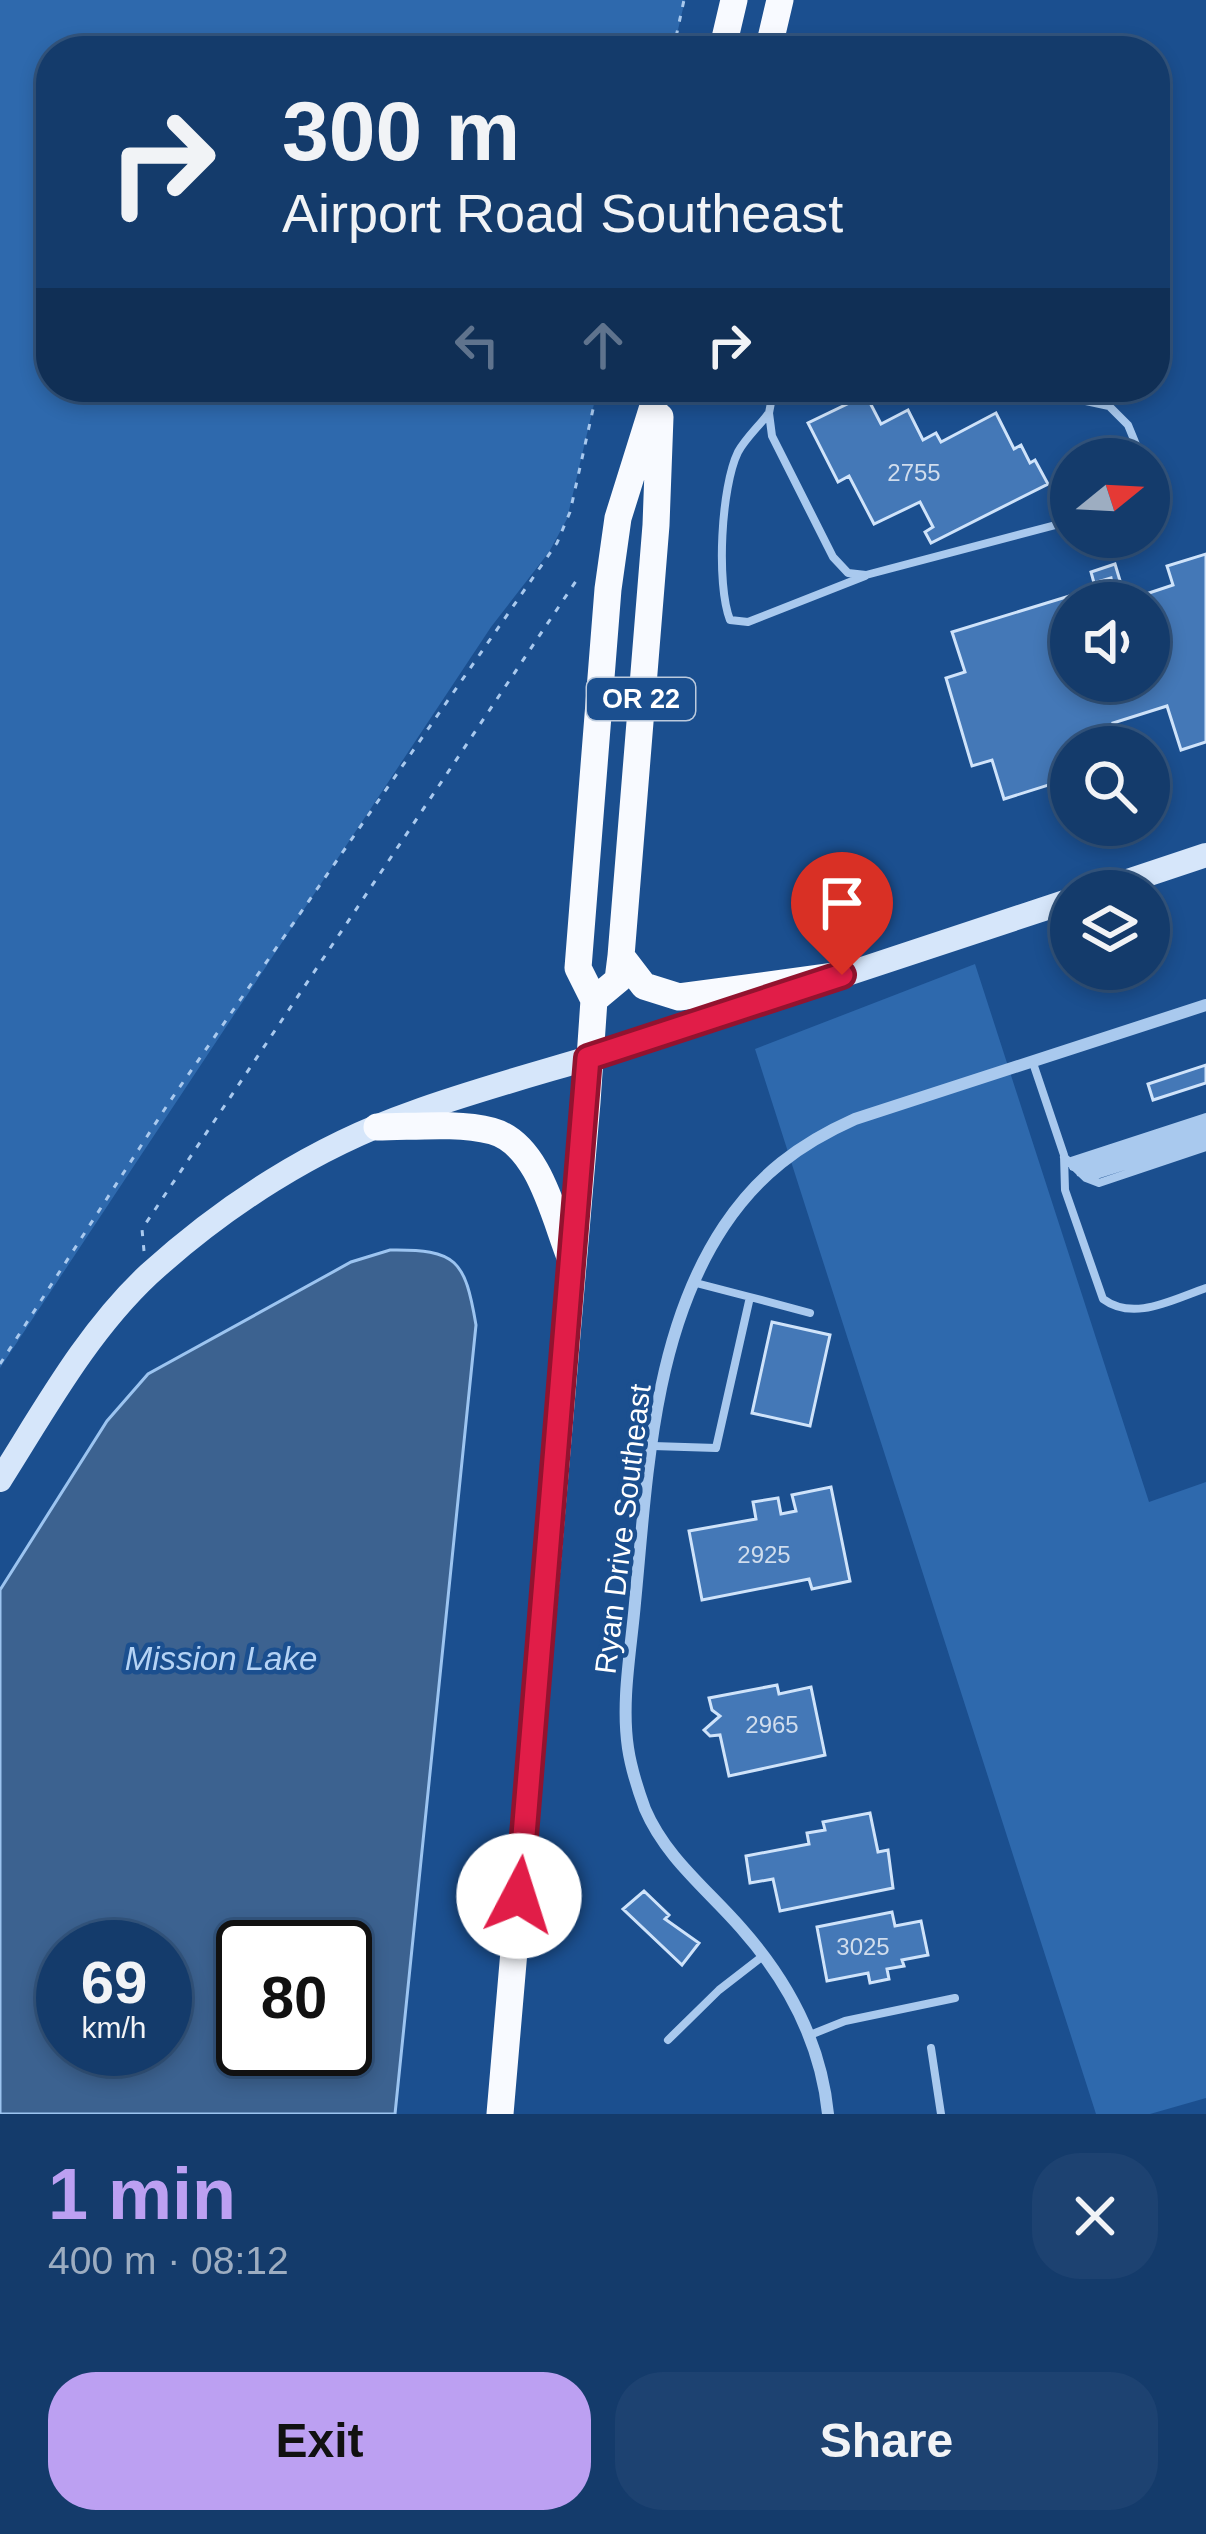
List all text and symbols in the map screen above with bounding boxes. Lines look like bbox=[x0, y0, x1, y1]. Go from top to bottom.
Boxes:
icon: right bbox=[84, 84, 240, 240]
text: 300 m bbox=[282, 84, 520, 178]
text: Airport Road Southeast bbox=[282, 183, 843, 243]
icon: left bbox=[444, 312, 510, 378]
icon: ahead bbox=[570, 312, 636, 378]
icon: right bbox=[696, 312, 762, 378]
north arrow bbox=[1050, 438, 1170, 558]
map controls bbox=[1050, 438, 1170, 990]
house number: 2755 bbox=[887, 459, 941, 486]
button: sound bbox=[1050, 582, 1170, 702]
road number: OR 22 bbox=[587, 678, 695, 720]
button: search bbox=[1050, 726, 1170, 846]
pin bbox=[791, 852, 893, 975]
icon: arrive bbox=[809, 870, 875, 936]
button: layers bbox=[1050, 870, 1170, 990]
street label: Ryan Drive Southeast bbox=[588, 1381, 657, 1676]
house number: 2925 bbox=[737, 1541, 791, 1568]
water label: Mission Lake bbox=[125, 1640, 317, 1677]
house number: 2965 bbox=[745, 1711, 799, 1738]
position arrow bbox=[456, 1833, 582, 1959]
speed limit sign: 80 bbox=[216, 1920, 372, 2076]
house number: 3025 bbox=[836, 1933, 890, 1960]
text: 69 bbox=[81, 1949, 147, 2016]
text: km/h bbox=[81, 2011, 147, 2044]
button: close bbox=[1032, 2153, 1158, 2279]
text: 1 min bbox=[48, 2154, 236, 2234]
text: 400 m · 08:12 bbox=[48, 2239, 289, 2282]
button: Exit bbox=[48, 2372, 591, 2510]
button: Share bbox=[615, 2372, 1158, 2510]

